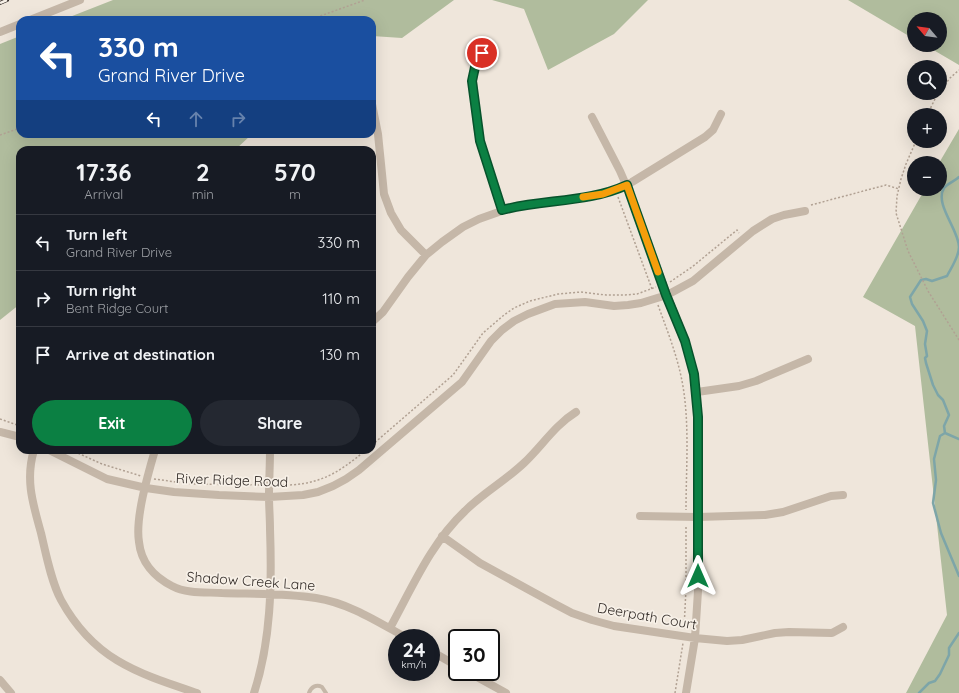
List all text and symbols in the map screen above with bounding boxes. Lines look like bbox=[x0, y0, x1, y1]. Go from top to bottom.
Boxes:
north arrow bbox=[907, 12, 947, 52]
map controls bbox=[907, 12, 947, 196]
text: 330 m bbox=[98, 29, 179, 64]
icon: left bbox=[32, 32, 84, 84]
pin bbox=[465, 36, 499, 70]
icon: arrive bbox=[471, 42, 493, 64]
button: search bbox=[907, 60, 947, 100]
text: Grand River Drive bbox=[98, 64, 245, 87]
icon: left bbox=[143, 108, 165, 130]
icon: ahead bbox=[185, 108, 207, 130]
icon: right bbox=[227, 108, 249, 130]
button: + bbox=[907, 108, 947, 148]
button: − bbox=[907, 156, 947, 196]
text: 17:36 bbox=[76, 157, 131, 187]
text: 2 bbox=[196, 157, 210, 187]
text: 570 bbox=[274, 157, 316, 187]
text: Arrival bbox=[84, 186, 123, 202]
text: min bbox=[192, 186, 214, 202]
text: m bbox=[289, 186, 301, 202]
text: Turn left bbox=[66, 225, 128, 244]
icon: left bbox=[32, 232, 54, 254]
text: 330 m bbox=[318, 233, 360, 252]
text: Grand River Drive bbox=[66, 244, 172, 260]
text: Turn right bbox=[66, 281, 137, 300]
icon: right bbox=[32, 288, 54, 310]
text: 110 m bbox=[322, 289, 360, 308]
text: Bent Ridge Court bbox=[66, 300, 169, 316]
icon: arrive bbox=[32, 344, 54, 366]
text: Arrive at destination bbox=[66, 345, 215, 364]
text: 130 m bbox=[320, 345, 360, 364]
button: Exit bbox=[32, 400, 192, 446]
button: Share bbox=[200, 400, 360, 446]
street label: River Ridge Road bbox=[175, 469, 289, 491]
position arrow bbox=[677, 555, 719, 597]
street label: Shadow Creek Lane bbox=[186, 568, 316, 594]
street label: Deerpath Court bbox=[596, 598, 698, 634]
speed limit sign: 30 bbox=[448, 629, 500, 681]
text: 24 bbox=[402, 637, 426, 662]
text: km/h bbox=[401, 658, 427, 671]

